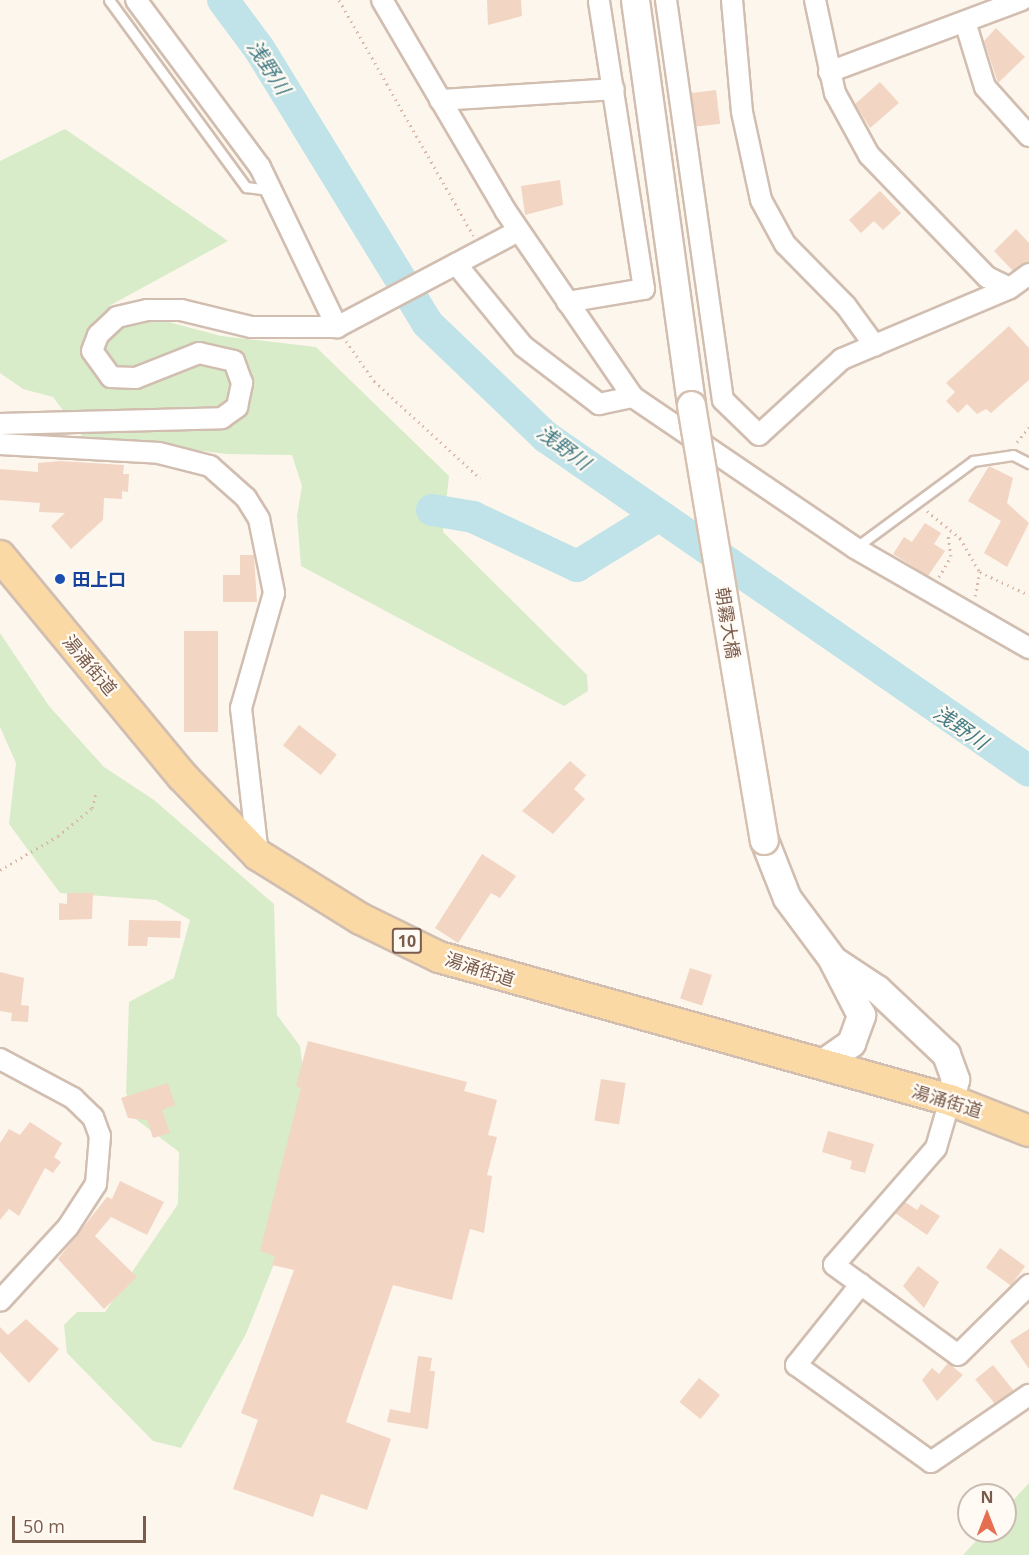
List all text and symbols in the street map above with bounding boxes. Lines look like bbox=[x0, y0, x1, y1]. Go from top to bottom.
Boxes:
water label: 浅野川 bbox=[243, 35, 295, 99]
water label: 浅野川 bbox=[533, 419, 595, 475]
place label: 田上口 bbox=[72, 568, 126, 590]
marker: 田上口 bbox=[53, 572, 67, 586]
street label: 朝霧大橋 bbox=[712, 586, 744, 660]
street label: 湯涌街道 bbox=[59, 630, 121, 700]
water label: 浅野川 bbox=[930, 700, 992, 754]
road number: 10 bbox=[390, 928, 424, 954]
street label: 湯涌街道 bbox=[442, 948, 518, 990]
street label: 湯涌街道 bbox=[909, 1080, 985, 1122]
north arrow bbox=[957, 1483, 1017, 1543]
text: N bbox=[980, 1486, 994, 1508]
scale bar bbox=[15, 1504, 148, 1542]
text: 50 m bbox=[23, 1514, 65, 1538]

